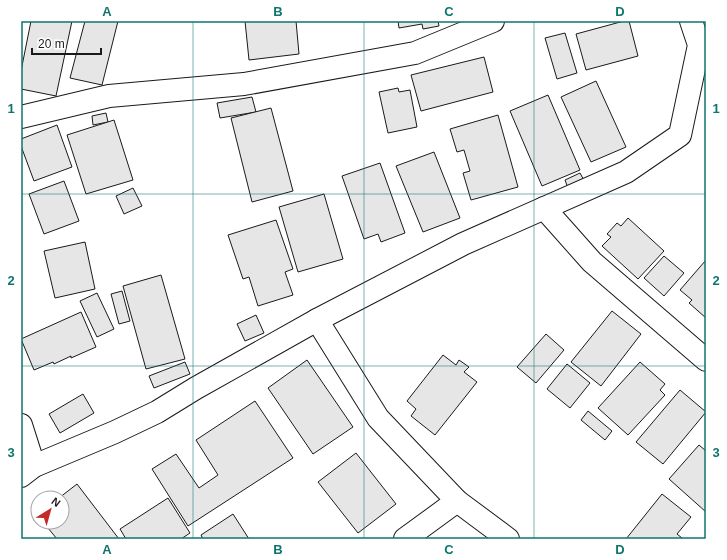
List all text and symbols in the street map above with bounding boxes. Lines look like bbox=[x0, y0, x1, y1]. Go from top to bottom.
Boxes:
text: A bbox=[102, 4, 112, 19]
text: B bbox=[273, 4, 283, 19]
text: C bbox=[444, 4, 454, 19]
text: D bbox=[615, 4, 625, 19]
scale bar bbox=[32, 30, 101, 56]
text: 20 m bbox=[38, 37, 65, 51]
text: 1 bbox=[7, 101, 15, 116]
text: 1 bbox=[712, 101, 720, 116]
text: 2 bbox=[7, 273, 15, 288]
text: 2 bbox=[712, 273, 720, 288]
text: 3 bbox=[7, 445, 15, 460]
text: 3 bbox=[712, 445, 720, 460]
north arrow bbox=[30, 490, 70, 530]
text: N bbox=[49, 495, 63, 509]
text: A bbox=[102, 542, 112, 557]
text: B bbox=[273, 542, 283, 557]
text: C bbox=[444, 542, 454, 557]
text: D bbox=[615, 542, 625, 557]

